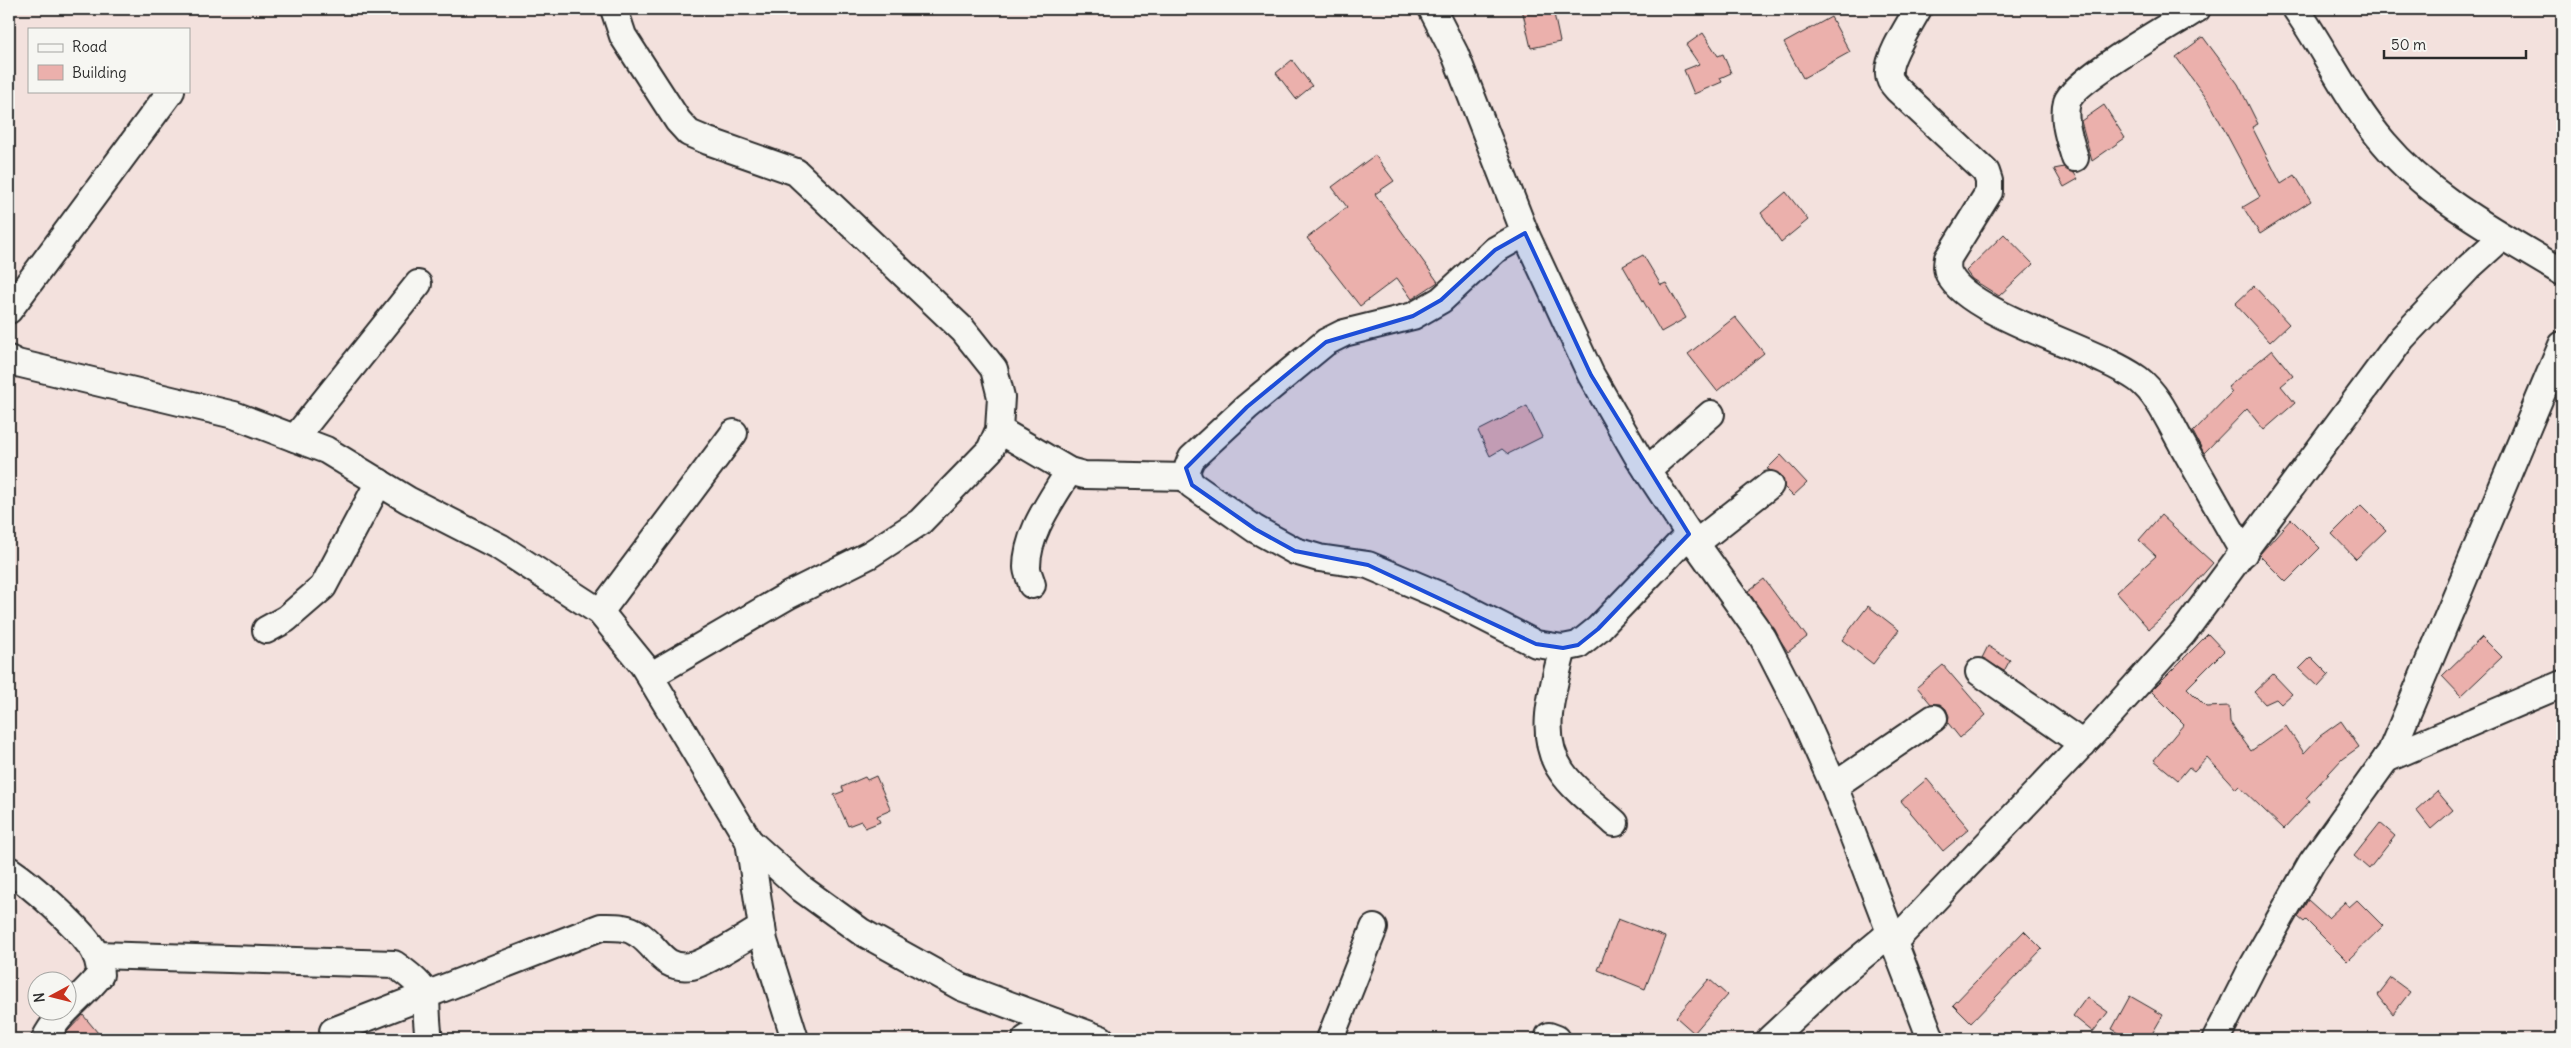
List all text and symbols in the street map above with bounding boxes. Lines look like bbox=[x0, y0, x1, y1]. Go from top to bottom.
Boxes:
legend bbox=[28, 28, 190, 92]
scale bar bbox=[2384, 28, 2526, 60]
text: 50 m bbox=[2391, 35, 2426, 54]
text: Road bbox=[72, 37, 107, 56]
text: Building bbox=[72, 63, 127, 82]
north arrow bbox=[28, 970, 78, 1020]
text: N bbox=[30, 992, 49, 1003]

